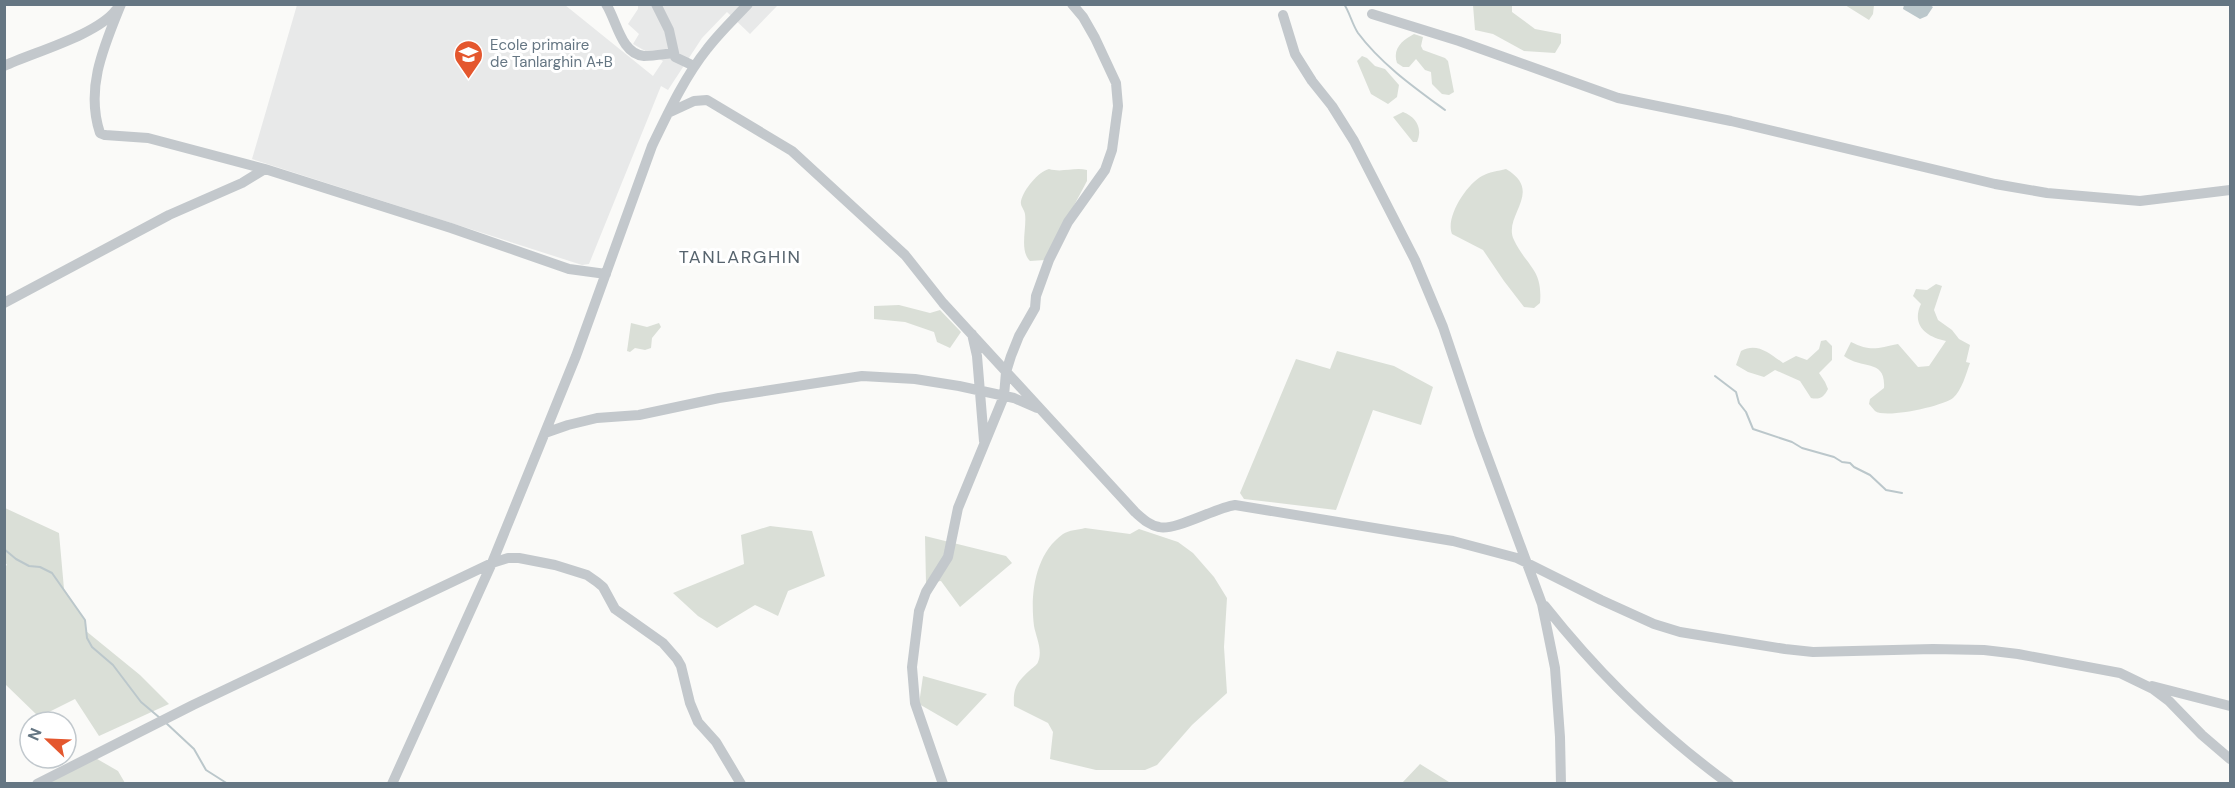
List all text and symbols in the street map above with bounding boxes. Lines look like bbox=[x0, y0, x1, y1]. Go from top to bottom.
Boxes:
place label: Ecole primaire de Tanlarghin A+B bbox=[490, 35, 613, 72]
school or university icon: Ecole primaire de Tanlarghin A+B bbox=[453, 38, 485, 80]
district label: TANLARGHIN bbox=[679, 245, 801, 269]
north arrow bbox=[18, 710, 78, 770]
text: N bbox=[23, 725, 47, 744]

